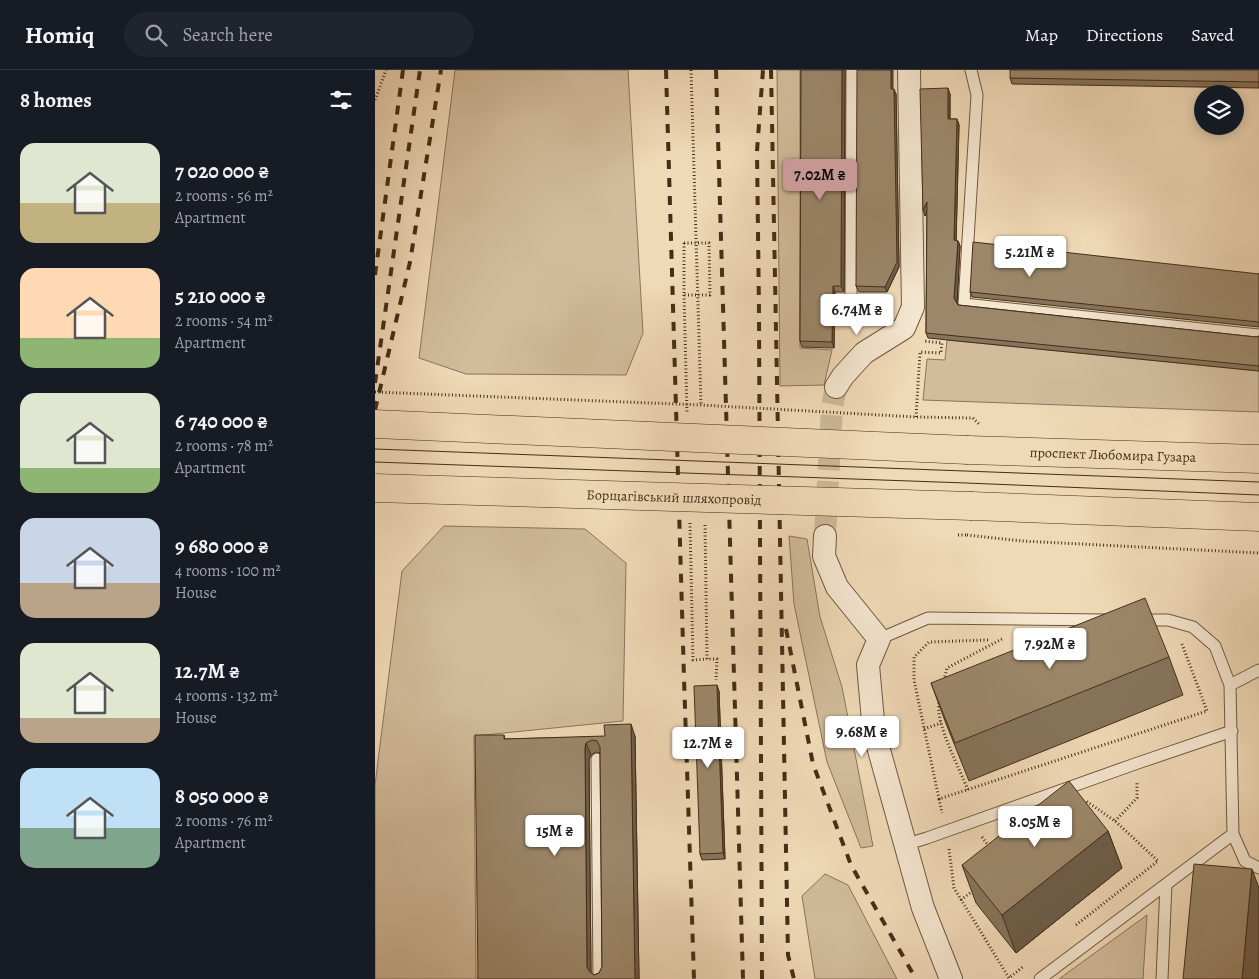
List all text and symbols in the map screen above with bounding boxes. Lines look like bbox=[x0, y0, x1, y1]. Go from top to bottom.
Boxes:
search box bbox=[124, 12, 474, 57]
text: Homiq bbox=[25, 19, 94, 51]
icon: search bbox=[142, 21, 170, 49]
text: Search here bbox=[182, 22, 273, 48]
text: Map bbox=[1025, 23, 1058, 47]
text: Directions bbox=[1086, 23, 1163, 47]
text: Saved bbox=[1191, 23, 1234, 47]
map controls bbox=[1194, 85, 1244, 135]
button: layers bbox=[1194, 85, 1244, 135]
text: 8 homes bbox=[20, 86, 92, 114]
icon: filters bbox=[327, 86, 355, 114]
text: 7 020 000 ₴ bbox=[175, 157, 269, 185]
pin: 7.02M ₴ bbox=[774, 158, 866, 201]
icon: home bbox=[60, 163, 120, 223]
text: 7.02M ₴ bbox=[794, 164, 846, 186]
text: 2 rooms · 56 m² bbox=[175, 185, 273, 207]
text: Apartment bbox=[175, 207, 246, 229]
pin: 5.21M ₴ bbox=[984, 236, 1076, 278]
text: 5.21M ₴ bbox=[1005, 241, 1055, 263]
text: 5 210 000 ₴ bbox=[175, 282, 266, 310]
icon: home bbox=[60, 288, 120, 348]
pin: 6.74M ₴ bbox=[811, 294, 903, 336]
text: 6.74M ₴ bbox=[831, 299, 883, 321]
text: 2 rooms · 54 m² bbox=[175, 310, 273, 332]
text: Apartment bbox=[175, 332, 246, 354]
text: 6 740 000 ₴ bbox=[175, 407, 268, 435]
icon: home bbox=[60, 413, 120, 473]
text: 2 rooms · 78 m² bbox=[175, 435, 273, 457]
street label: проспект Любомира Гузара bbox=[1029, 442, 1197, 467]
text: Apartment bbox=[175, 457, 246, 479]
street label: Борщагівський шляхопровід bbox=[586, 485, 762, 509]
text: 9 680 000 ₴ bbox=[175, 532, 269, 560]
icon: home bbox=[60, 538, 120, 598]
text: 4 rooms · 100 m² bbox=[175, 560, 281, 582]
text: House bbox=[175, 582, 217, 604]
pin: 7.92M ₴ bbox=[1004, 628, 1096, 670]
text: 7.92M ₴ bbox=[1024, 633, 1076, 655]
text: 12.7M ₴ bbox=[175, 657, 240, 685]
icon: home bbox=[60, 663, 120, 723]
text: 4 rooms · 132 m² bbox=[175, 685, 278, 707]
text: House bbox=[175, 707, 217, 729]
pin: 9.68M ₴ bbox=[816, 716, 908, 758]
text: 9.68M ₴ bbox=[836, 721, 888, 743]
pin: 12.7M ₴ bbox=[662, 726, 754, 769]
text: 12.7M ₴ bbox=[683, 732, 733, 754]
text: 8 050 000 ₴ bbox=[175, 782, 269, 810]
icon: home bbox=[60, 788, 120, 848]
pin: 8.05M ₴ bbox=[989, 806, 1081, 848]
text: 2 rooms · 76 m² bbox=[175, 810, 273, 832]
text: 8.05M ₴ bbox=[1009, 811, 1061, 833]
pin: 15M ₴ bbox=[520, 814, 590, 857]
text: 15M ₴ bbox=[536, 820, 574, 842]
text: Apartment bbox=[175, 832, 246, 854]

